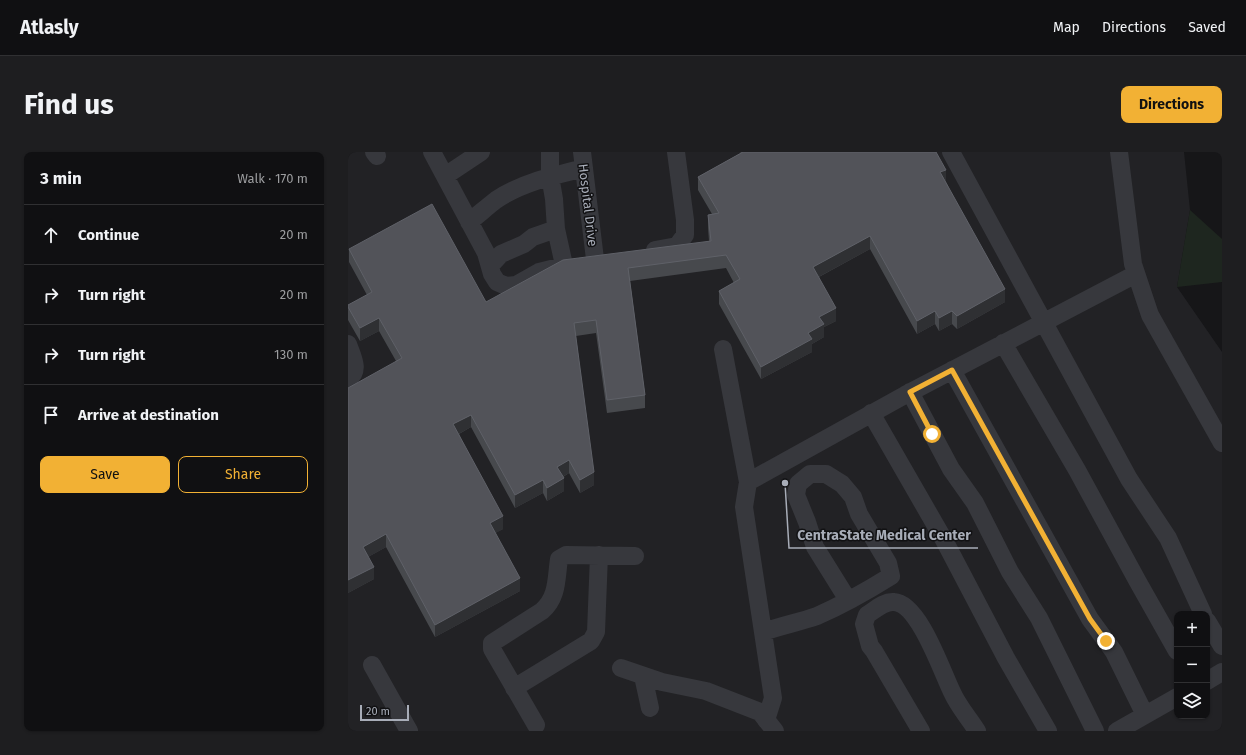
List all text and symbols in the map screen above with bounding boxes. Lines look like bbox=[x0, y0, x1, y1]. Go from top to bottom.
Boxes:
text: Atlasly bbox=[20, 16, 79, 39]
text: Map bbox=[1053, 19, 1080, 36]
text: Directions bbox=[1102, 19, 1166, 36]
text: Saved bbox=[1188, 19, 1226, 36]
button: Directions bbox=[1121, 86, 1222, 123]
text: Find us bbox=[24, 88, 114, 121]
street label: Hospital Drive bbox=[575, 163, 601, 247]
text: 3 min bbox=[40, 168, 82, 189]
text: Walk · 170 m bbox=[237, 171, 308, 186]
icon: ahead bbox=[40, 224, 62, 246]
text: Continue bbox=[78, 226, 139, 244]
text: 20 m bbox=[280, 227, 308, 242]
icon: right bbox=[40, 284, 62, 306]
text: Turn right bbox=[78, 286, 145, 304]
text: 20 m bbox=[280, 287, 308, 302]
icon: right bbox=[40, 344, 62, 366]
text: Turn right bbox=[78, 346, 145, 364]
text: 130 m bbox=[274, 347, 308, 362]
icon: arrive bbox=[40, 404, 62, 426]
text: Arrive at destination bbox=[78, 406, 219, 424]
route start bbox=[923, 425, 941, 443]
button: Save bbox=[40, 456, 170, 493]
button: Share bbox=[178, 456, 308, 493]
callout: CentraState Medical Center bbox=[789, 522, 978, 548]
text: CentraState Medical Center bbox=[797, 527, 971, 544]
map controls bbox=[1174, 611, 1210, 719]
button: + bbox=[1174, 611, 1210, 647]
route end bbox=[1097, 632, 1115, 650]
button: − bbox=[1174, 647, 1210, 683]
button: layers bbox=[1174, 683, 1210, 719]
scale bar bbox=[360, 703, 409, 722]
text: 20 m bbox=[366, 705, 390, 718]

